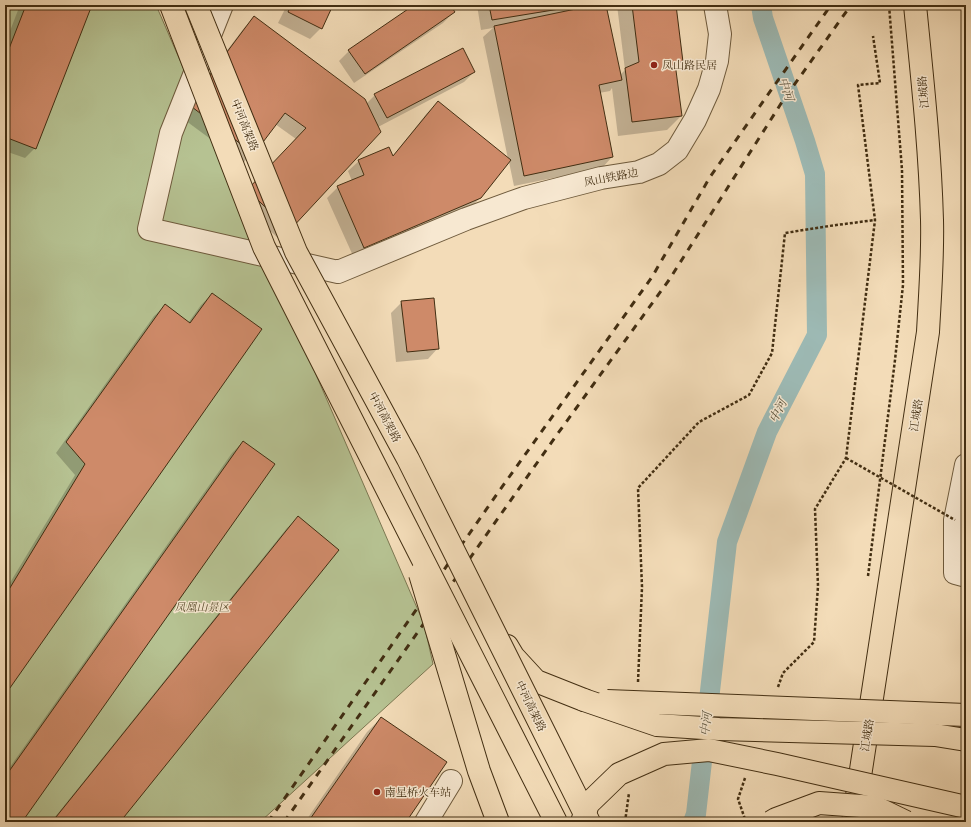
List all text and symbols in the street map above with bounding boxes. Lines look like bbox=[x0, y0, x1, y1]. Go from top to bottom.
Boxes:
place label: 凤山路民居 bbox=[662, 58, 717, 72]
marker: 凤山路民居 bbox=[649, 60, 659, 70]
water label: 中河 bbox=[776, 75, 798, 104]
street label: 江城路 bbox=[915, 75, 931, 109]
street label: 中河高架路 bbox=[228, 97, 262, 153]
street label: 凤山铁路边 bbox=[583, 165, 639, 189]
street label: 中河高架路 bbox=[366, 389, 404, 445]
water label: 中河 bbox=[765, 395, 791, 425]
street label: 江城路 bbox=[907, 398, 925, 432]
park label: 凤凰山景区 bbox=[175, 600, 231, 614]
street label: 中河高架路 bbox=[513, 678, 549, 734]
water label: 中河 bbox=[697, 709, 715, 737]
street label: 江城路 bbox=[858, 718, 876, 752]
place label: 南星桥火车站 bbox=[385, 785, 451, 799]
marker: 南星桥火车站 bbox=[372, 787, 382, 797]

